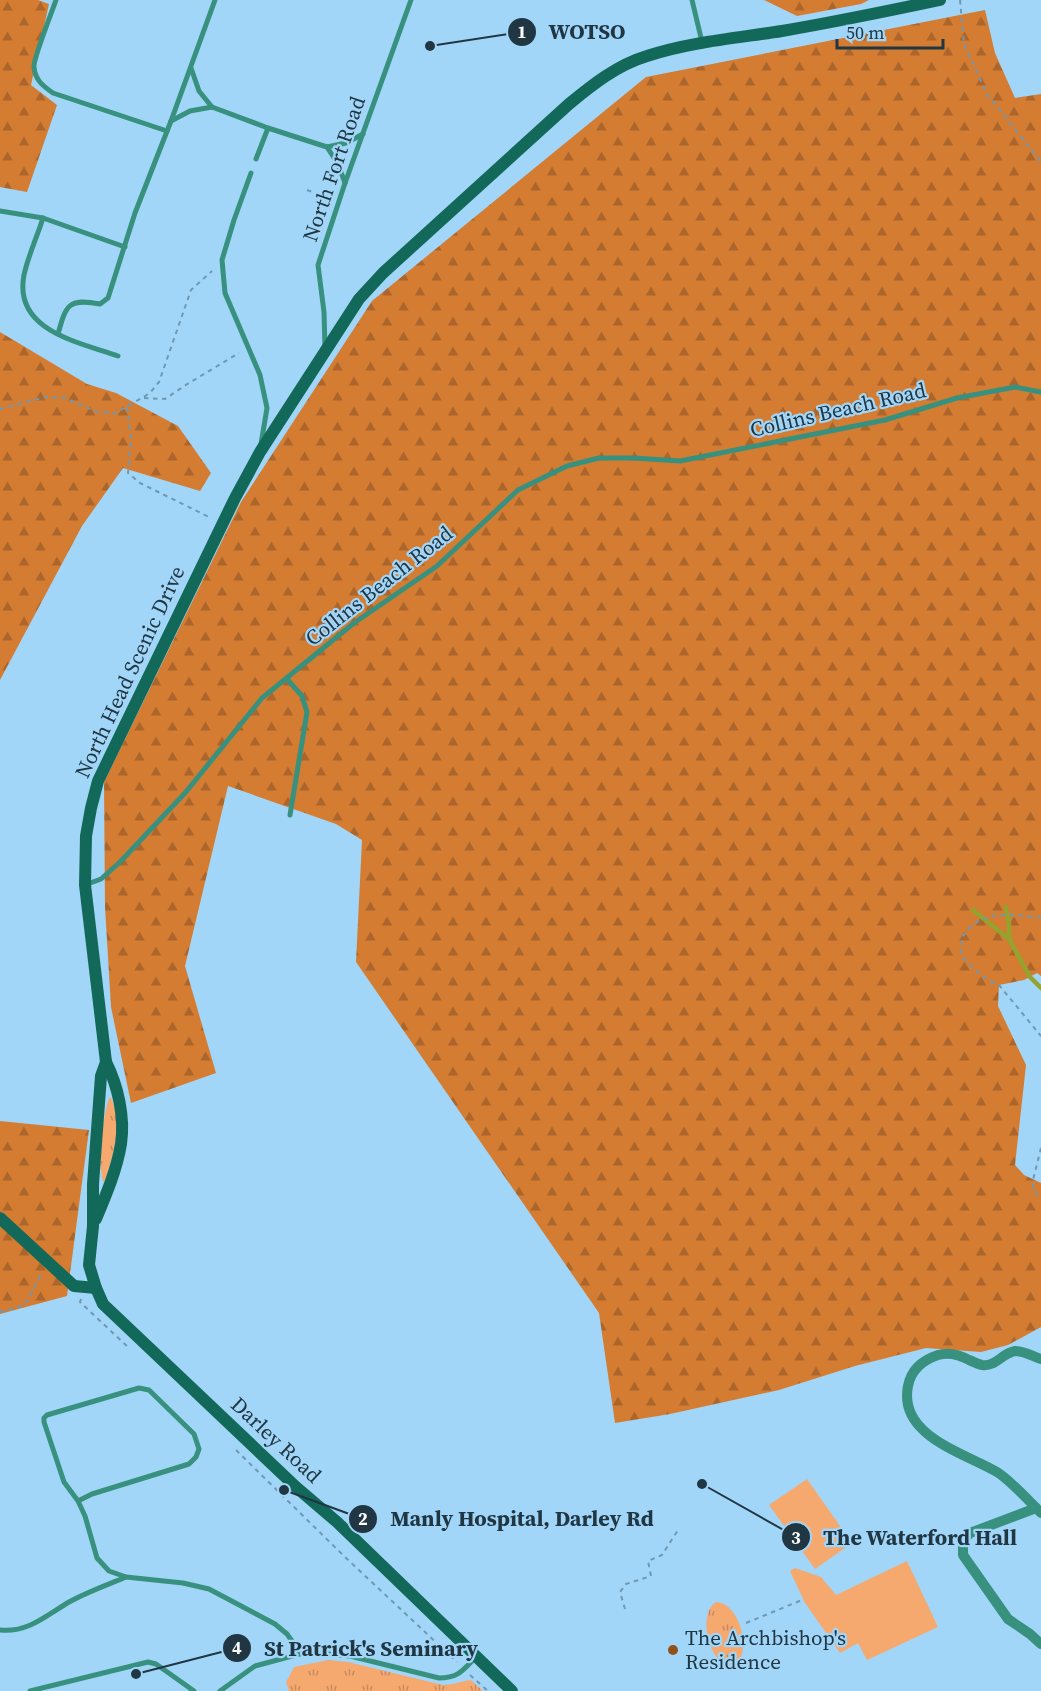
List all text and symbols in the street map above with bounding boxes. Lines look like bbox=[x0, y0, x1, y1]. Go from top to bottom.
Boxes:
callout: WOTSO bbox=[507, 12, 638, 52]
scale bar bbox=[837, 12, 944, 50]
text: WOTSO bbox=[549, 16, 626, 46]
text: 1 bbox=[517, 19, 527, 44]
text: 50 m bbox=[846, 20, 884, 45]
street label: North Fort Road bbox=[295, 92, 372, 245]
street label: Collins Beach Road bbox=[747, 375, 929, 444]
street label: Collins Beach Road bbox=[299, 519, 458, 652]
street label: North Head Scenic Drive bbox=[68, 561, 191, 783]
street label: Darley Road bbox=[225, 1390, 328, 1489]
callout: Manly Hospital, Darley Rd bbox=[348, 1499, 665, 1539]
text: Manly Hospital, Darley Rd bbox=[390, 1503, 654, 1533]
text: 2 bbox=[358, 1506, 368, 1531]
callout: The Waterford Hall bbox=[781, 1517, 1030, 1557]
text: The Waterford Hall bbox=[823, 1522, 1017, 1552]
text: 3 bbox=[791, 1525, 801, 1550]
place label: The Archbishop's Residence bbox=[685, 1623, 846, 1676]
callout: St Patrick's Seminary bbox=[222, 1628, 490, 1668]
text: St Patrick's Seminary bbox=[264, 1633, 478, 1663]
text: 4 bbox=[232, 1635, 242, 1660]
marker: The Archbishop's Residence bbox=[666, 1643, 680, 1657]

